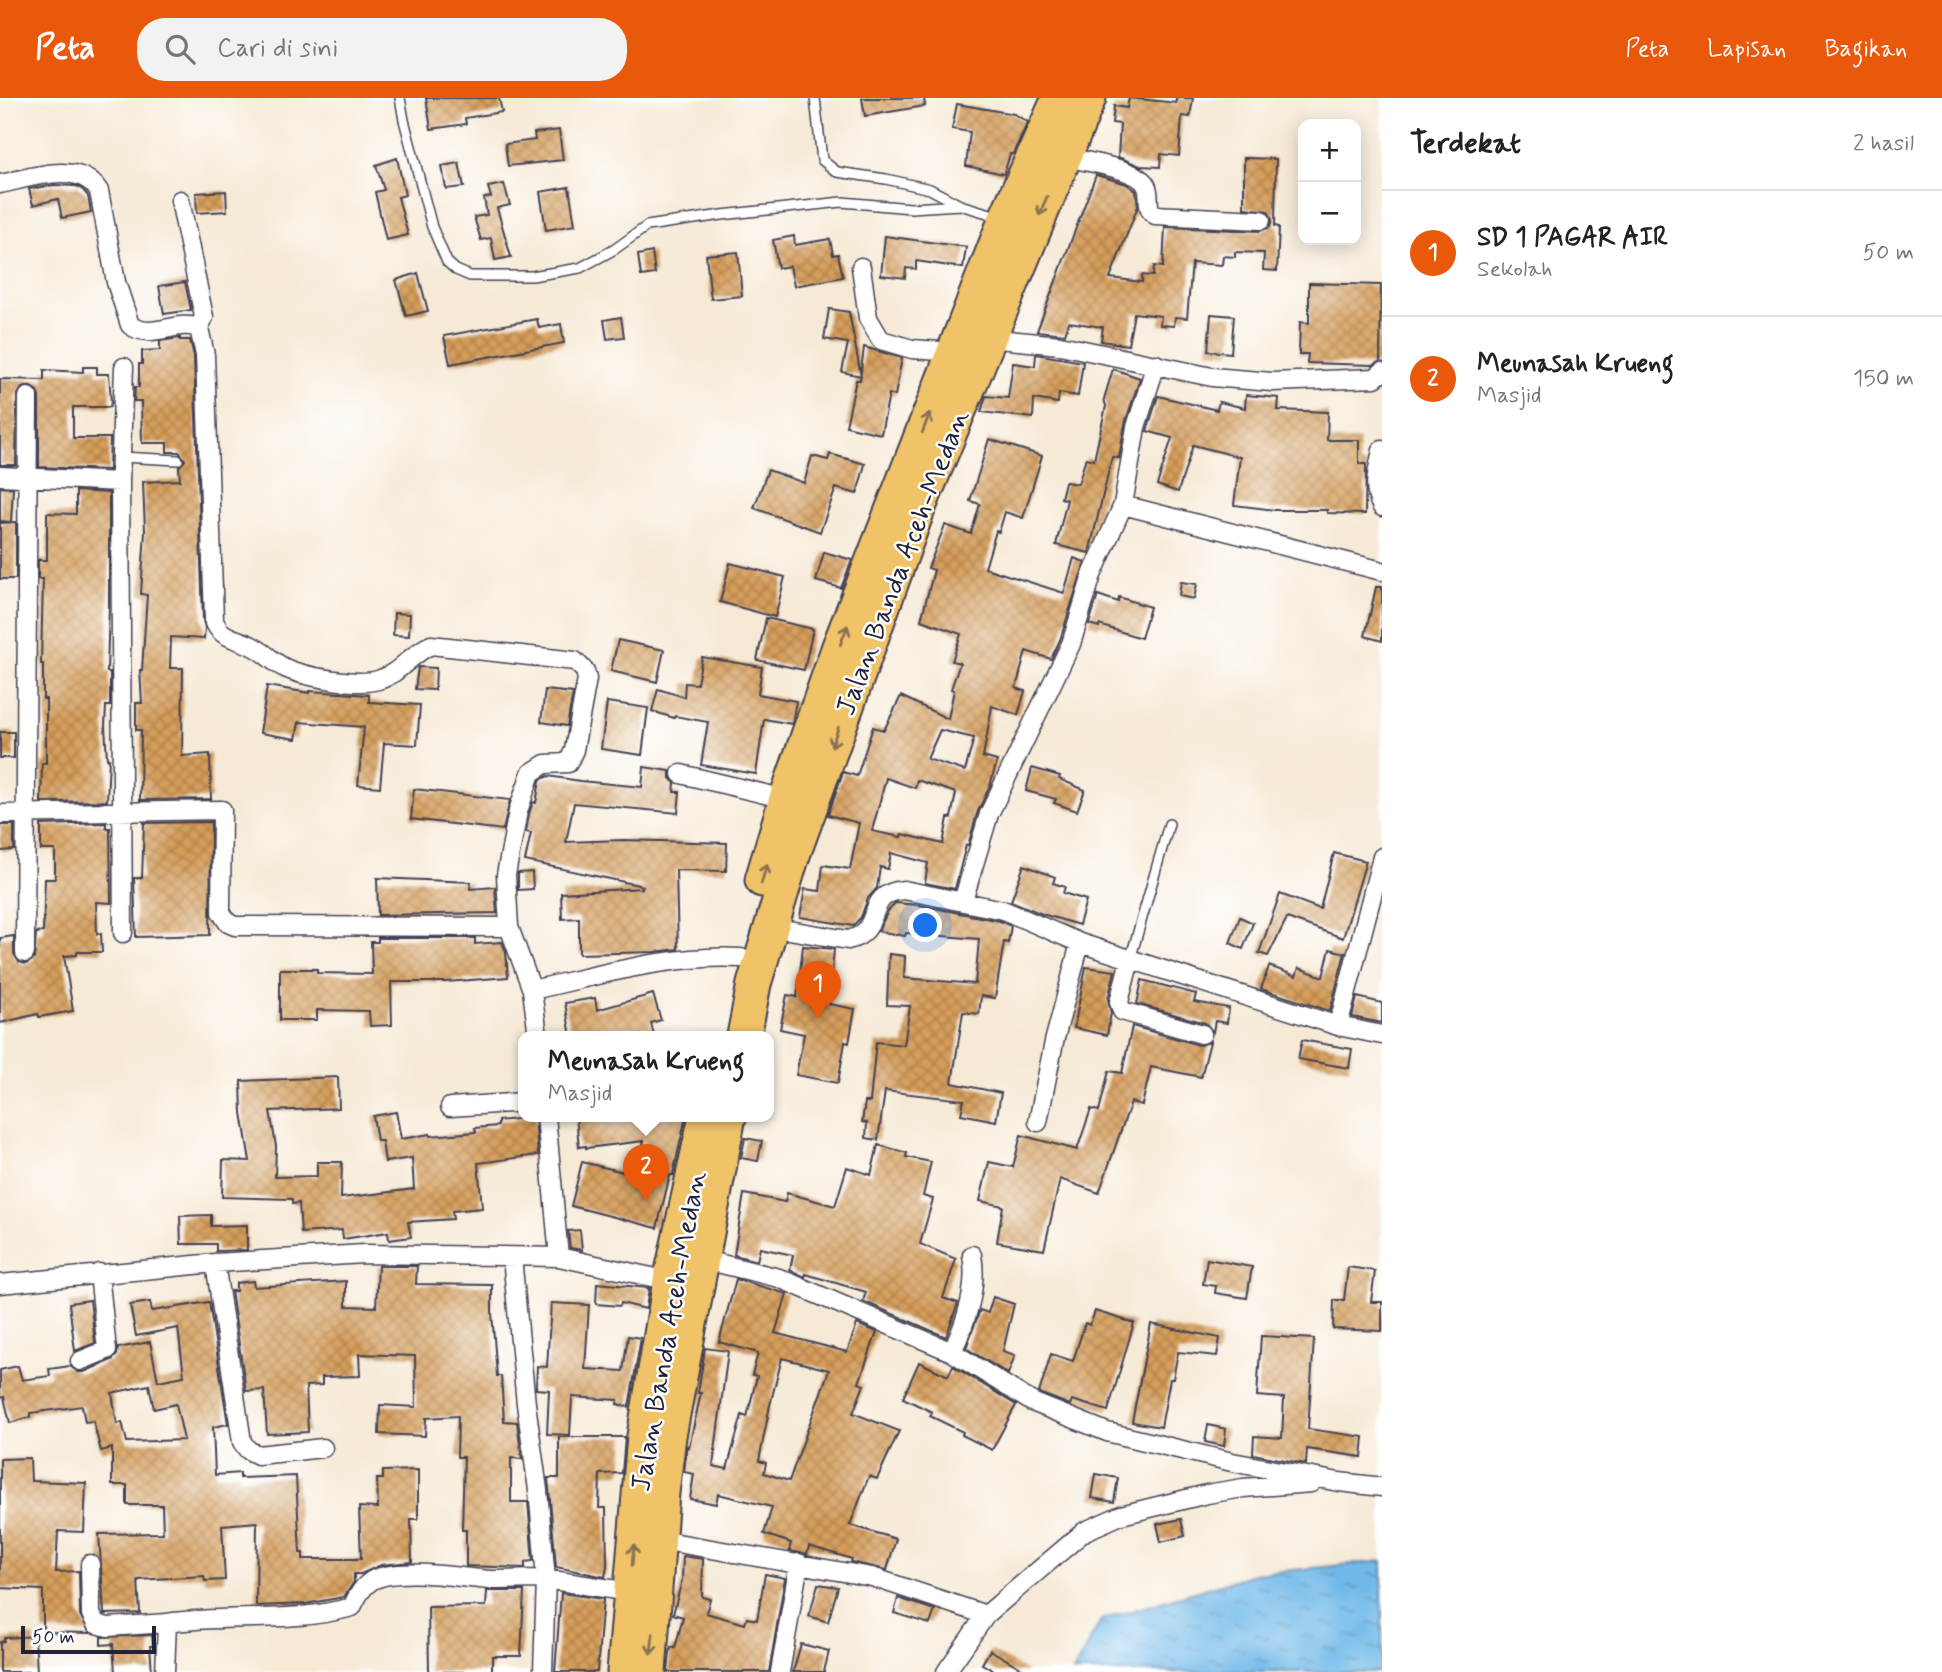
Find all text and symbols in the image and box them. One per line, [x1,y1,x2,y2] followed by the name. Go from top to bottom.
[137,18,627,81] search box
[35,27,95,71] text: Peta
[161,30,199,68] icon: search
[217,32,338,66] text: Cari di sini
[1626,34,1669,65] text: Peta
[1707,34,1786,65] text: Lapisan
[1824,34,1907,65] text: Bagikan
[1298,119,1361,245] map controls
[1298,119,1361,182] button: +
[1410,124,1521,163] text: Terdekat
[1853,129,1914,159] text: 2 hasil
[1298,182,1361,245] button: −
[1036,195,1049,216] one-way arrow
[1477,221,1668,255] text: SD 1 PAGAR AIR
[1428,238,1438,268] text: 1
[1863,238,1914,268] text: 50 m
[1477,255,1553,285] text: Sekolah
[1477,347,1674,381] text: Meunasah Krueng
[1427,364,1439,394] text: 2
[1853,364,1914,394] text: 150 m
[1477,381,1542,411] text: Masjid
[828,405,979,721] street label: Jalan Banda Aceh-Medan
[921,413,934,435] one-way arrow
[838,625,851,647] one-way arrow
[828,725,840,747] one-way arrow
[758,864,771,886] one-way arrow
[908,908,942,942] your location
[795,961,841,1019] pin: 1
[518,1031,774,1122] popup
[548,1045,744,1079] text: Meunasah Krueng
[548,1079,612,1109] text: Masjid
[623,1144,669,1202] pin: 2
[623,1168,716,1494] street label: Jalan Banda Aceh-Medan
[627,1544,640,1567] one-way arrow
[21,1623,156,1655] scale bar
[32,1625,75,1650] text: 50 m
[645,1632,658,1654] one-way arrow

